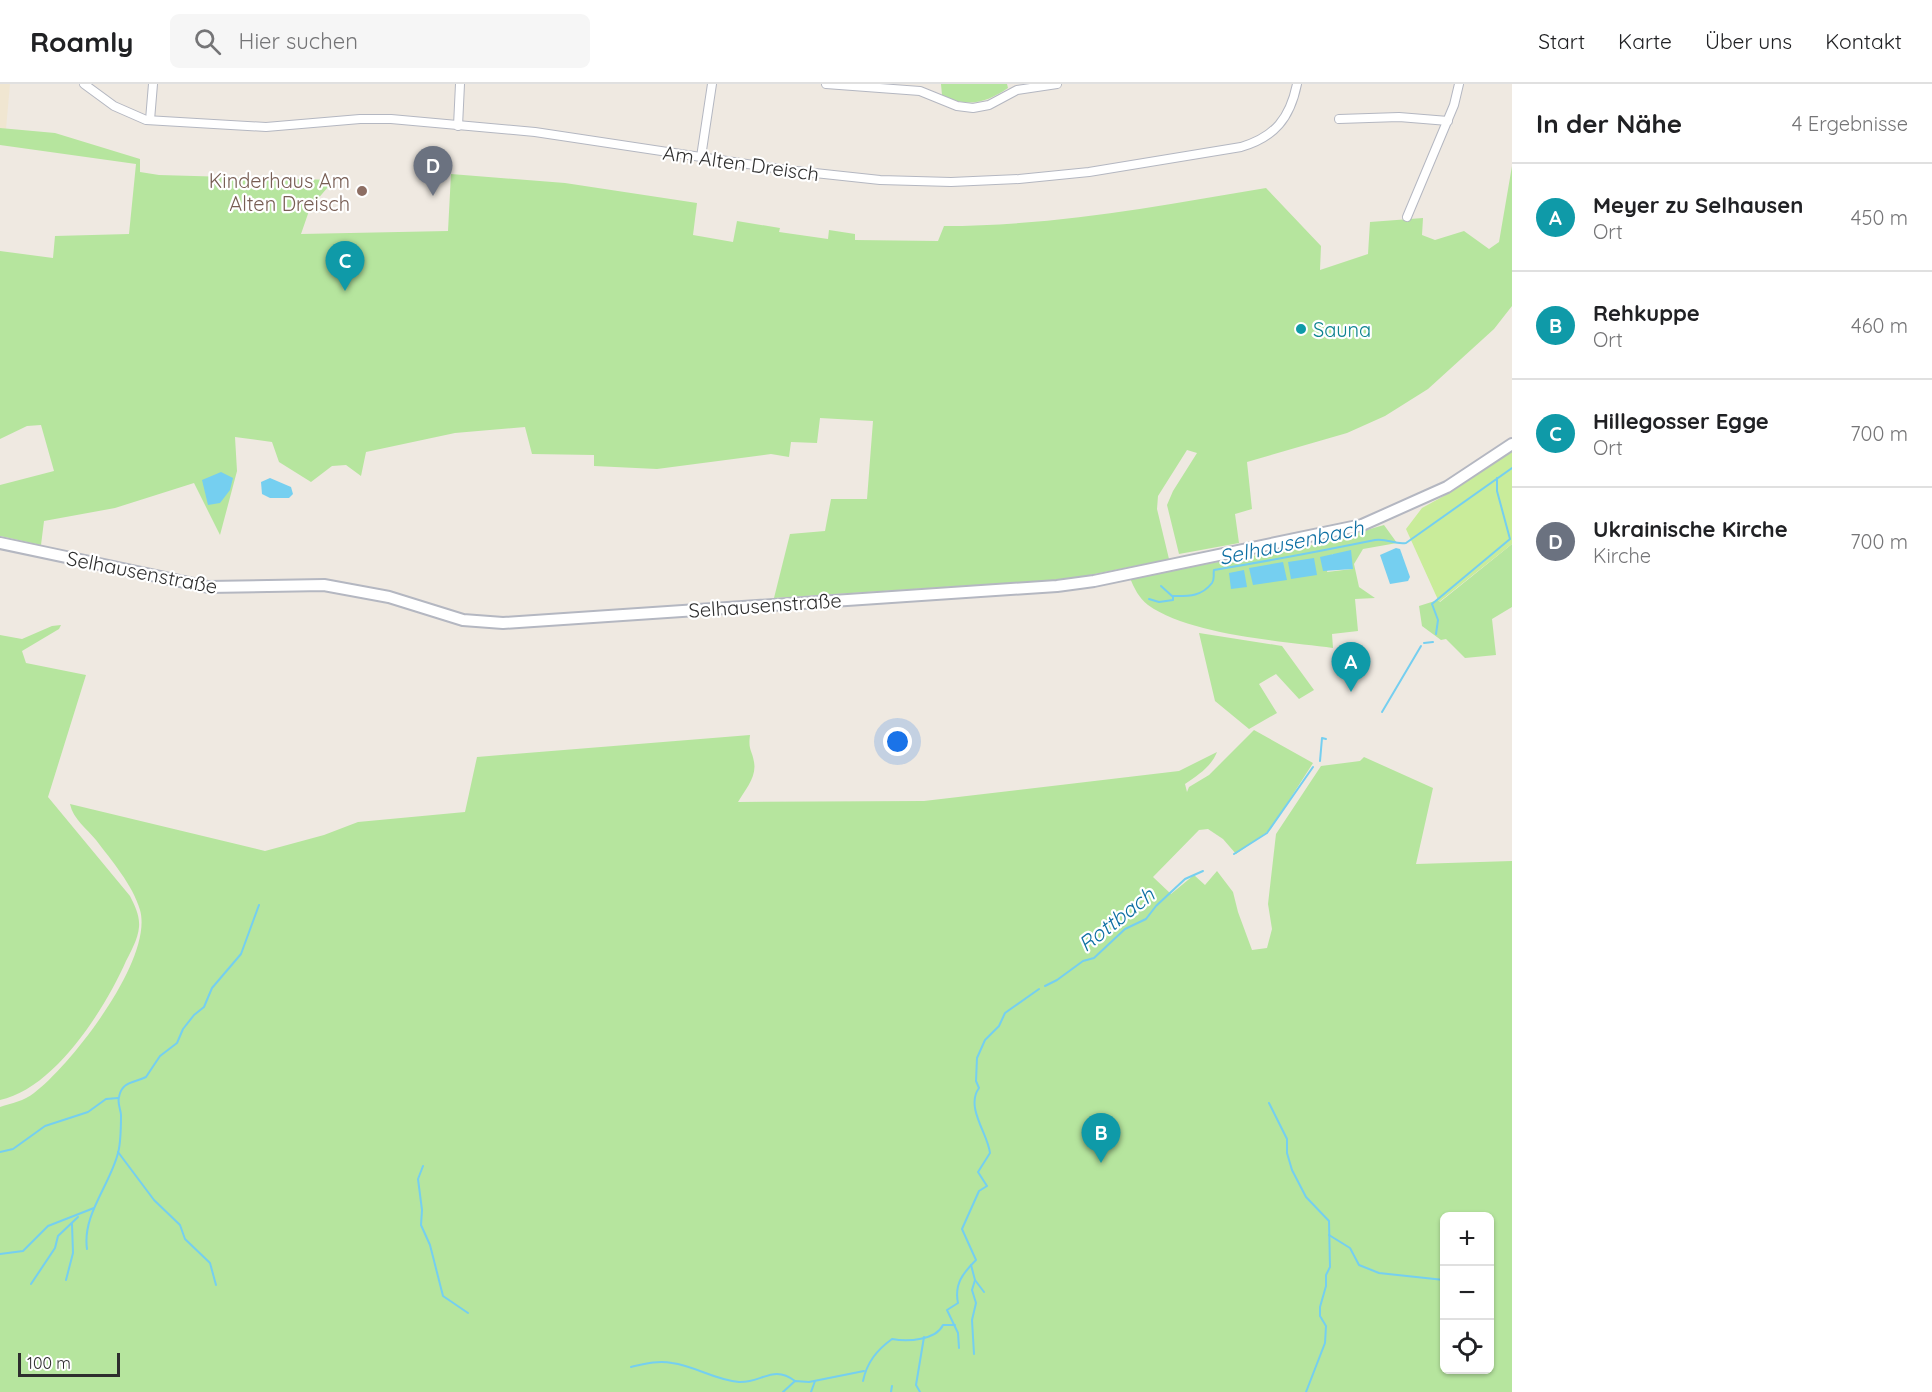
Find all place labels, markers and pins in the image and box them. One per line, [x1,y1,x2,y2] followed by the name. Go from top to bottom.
[414,147,452,196] pin: D
[209,168,350,216] place label: Kinderhaus Am Alten Dreisch
[355,184,369,198] marker: Kinderhaus Am Alten Dreisch
[326,242,364,291] pin: C
[1313,317,1371,342] place label: Sauna
[1294,322,1308,336] marker: Sauna
[1332,642,1370,692] pin: A
[1082,1114,1120,1163] pin: B

